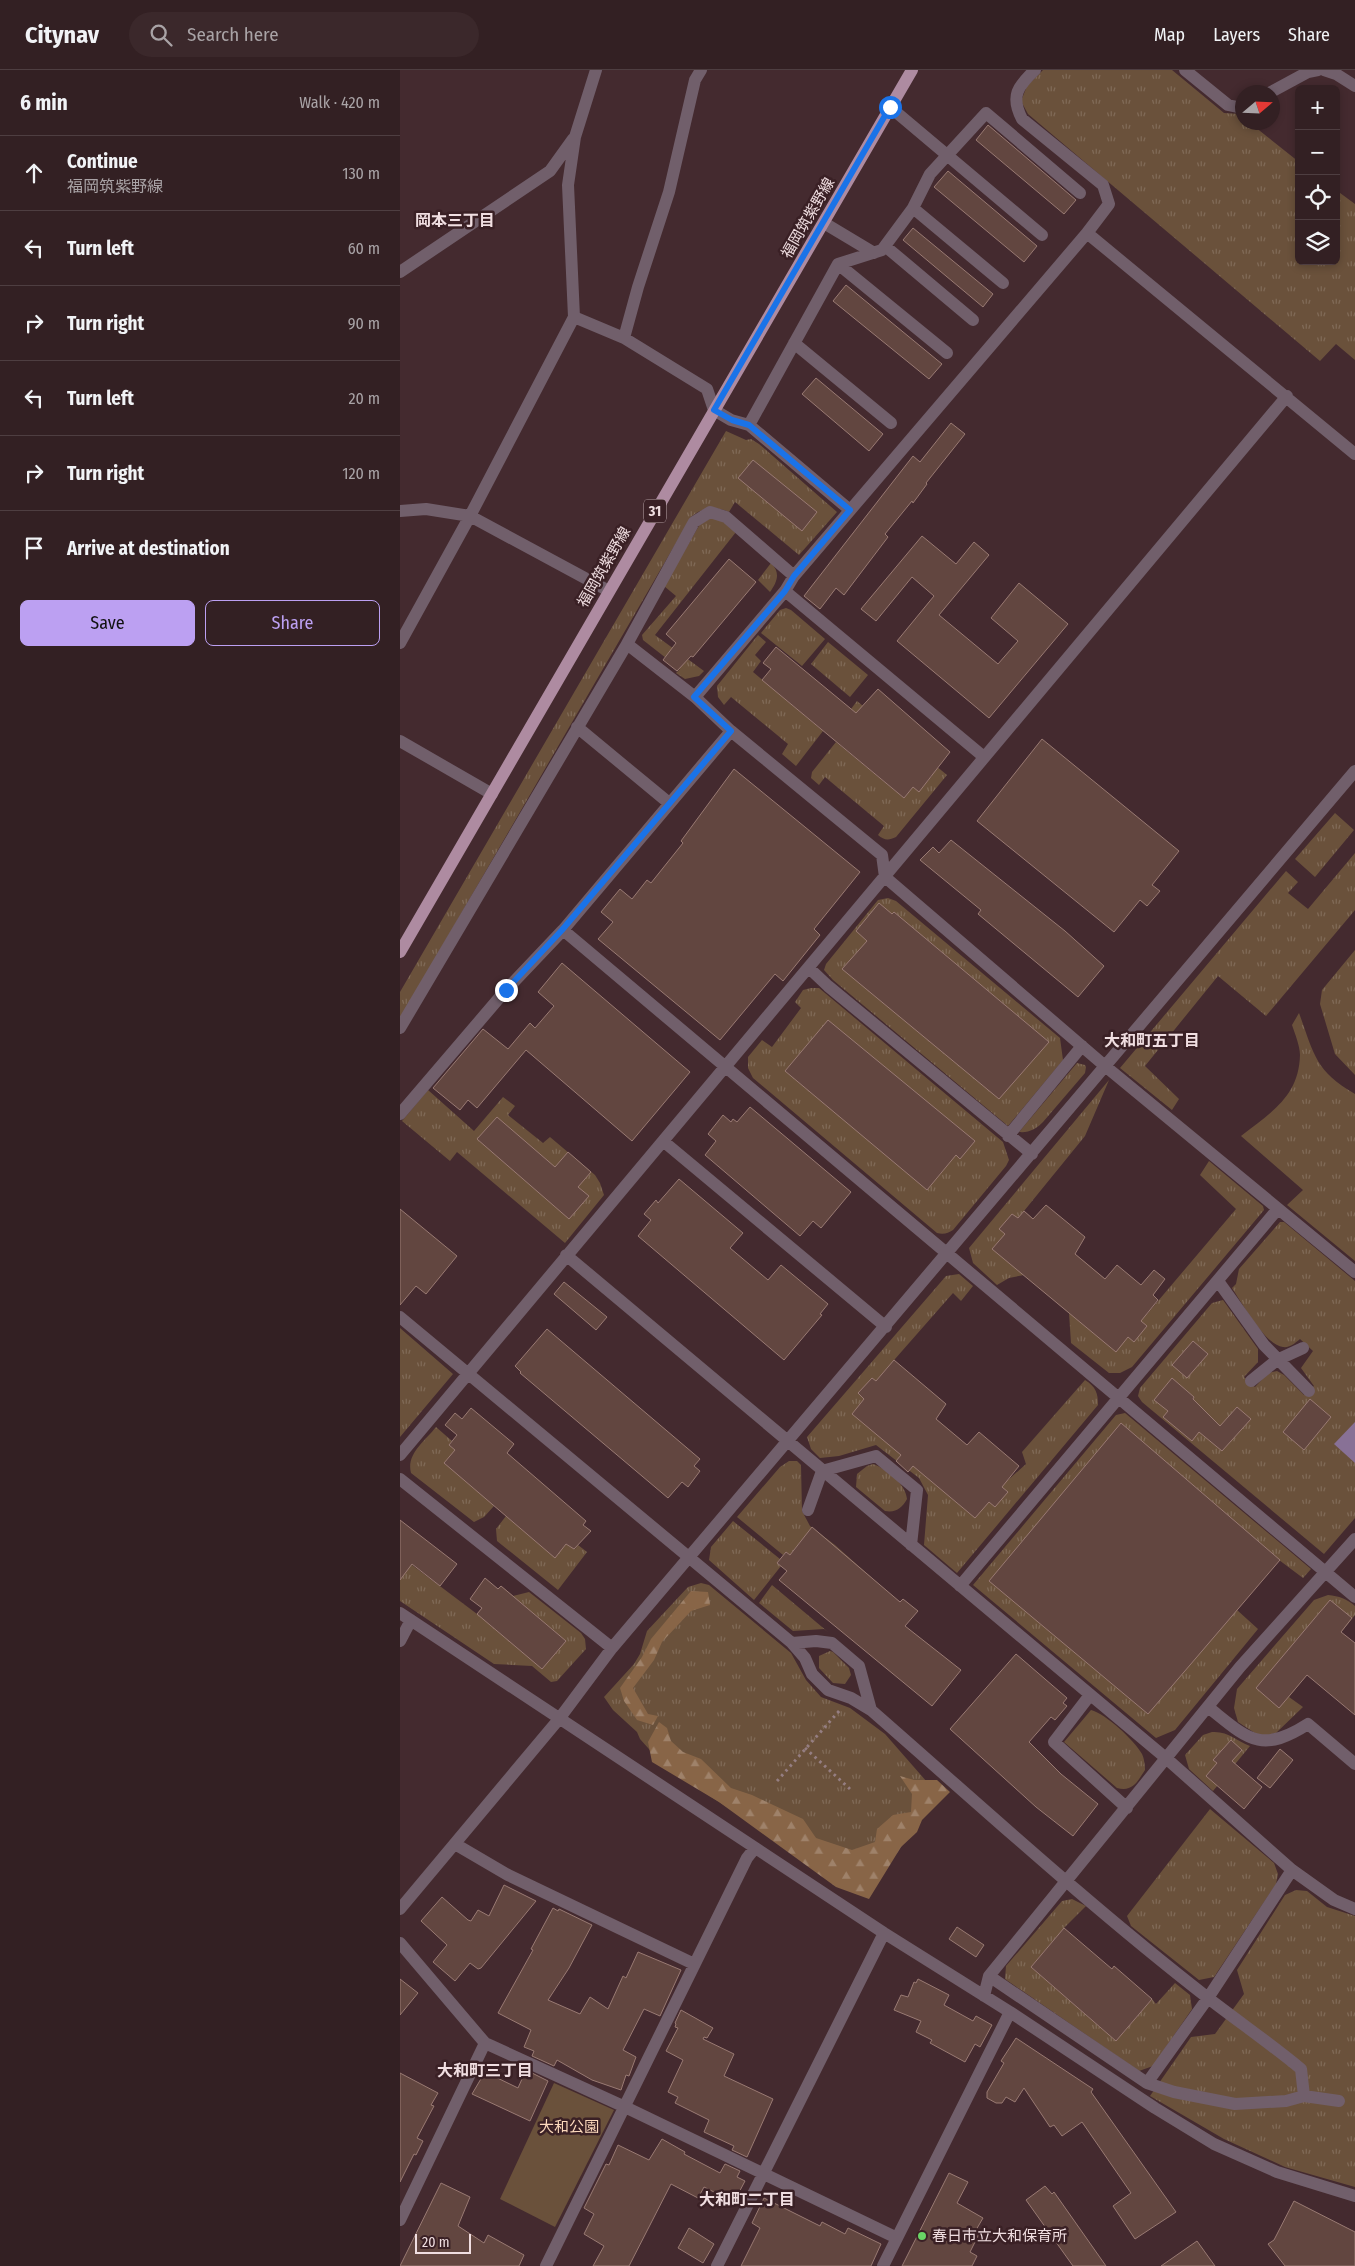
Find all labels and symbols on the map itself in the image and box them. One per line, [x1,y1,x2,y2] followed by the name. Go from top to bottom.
[1235,85,1280,130] north arrow
[879,96,902,119] route start
[778,175,838,261] street label: 福岡筑紫野線
[415,211,495,230] district label: 岡本三丁目
[644,500,666,522] road number: 31
[574,524,634,610] street label: 福岡筑紫野線
[495,979,518,1002] route end
[1104,1031,1200,1050] district label: 大和町五丁目
[437,2061,533,2080] district label: 大和町三丁目
[539,2118,599,2136] park label: 大和公園
[699,2190,795,2209] district label: 大和町二丁目
[932,2227,1067,2245] place label: 春日市立大和保育所
[916,2230,928,2242] marker: 春日市立大和保育所
[415,2231,471,2254] scale bar

